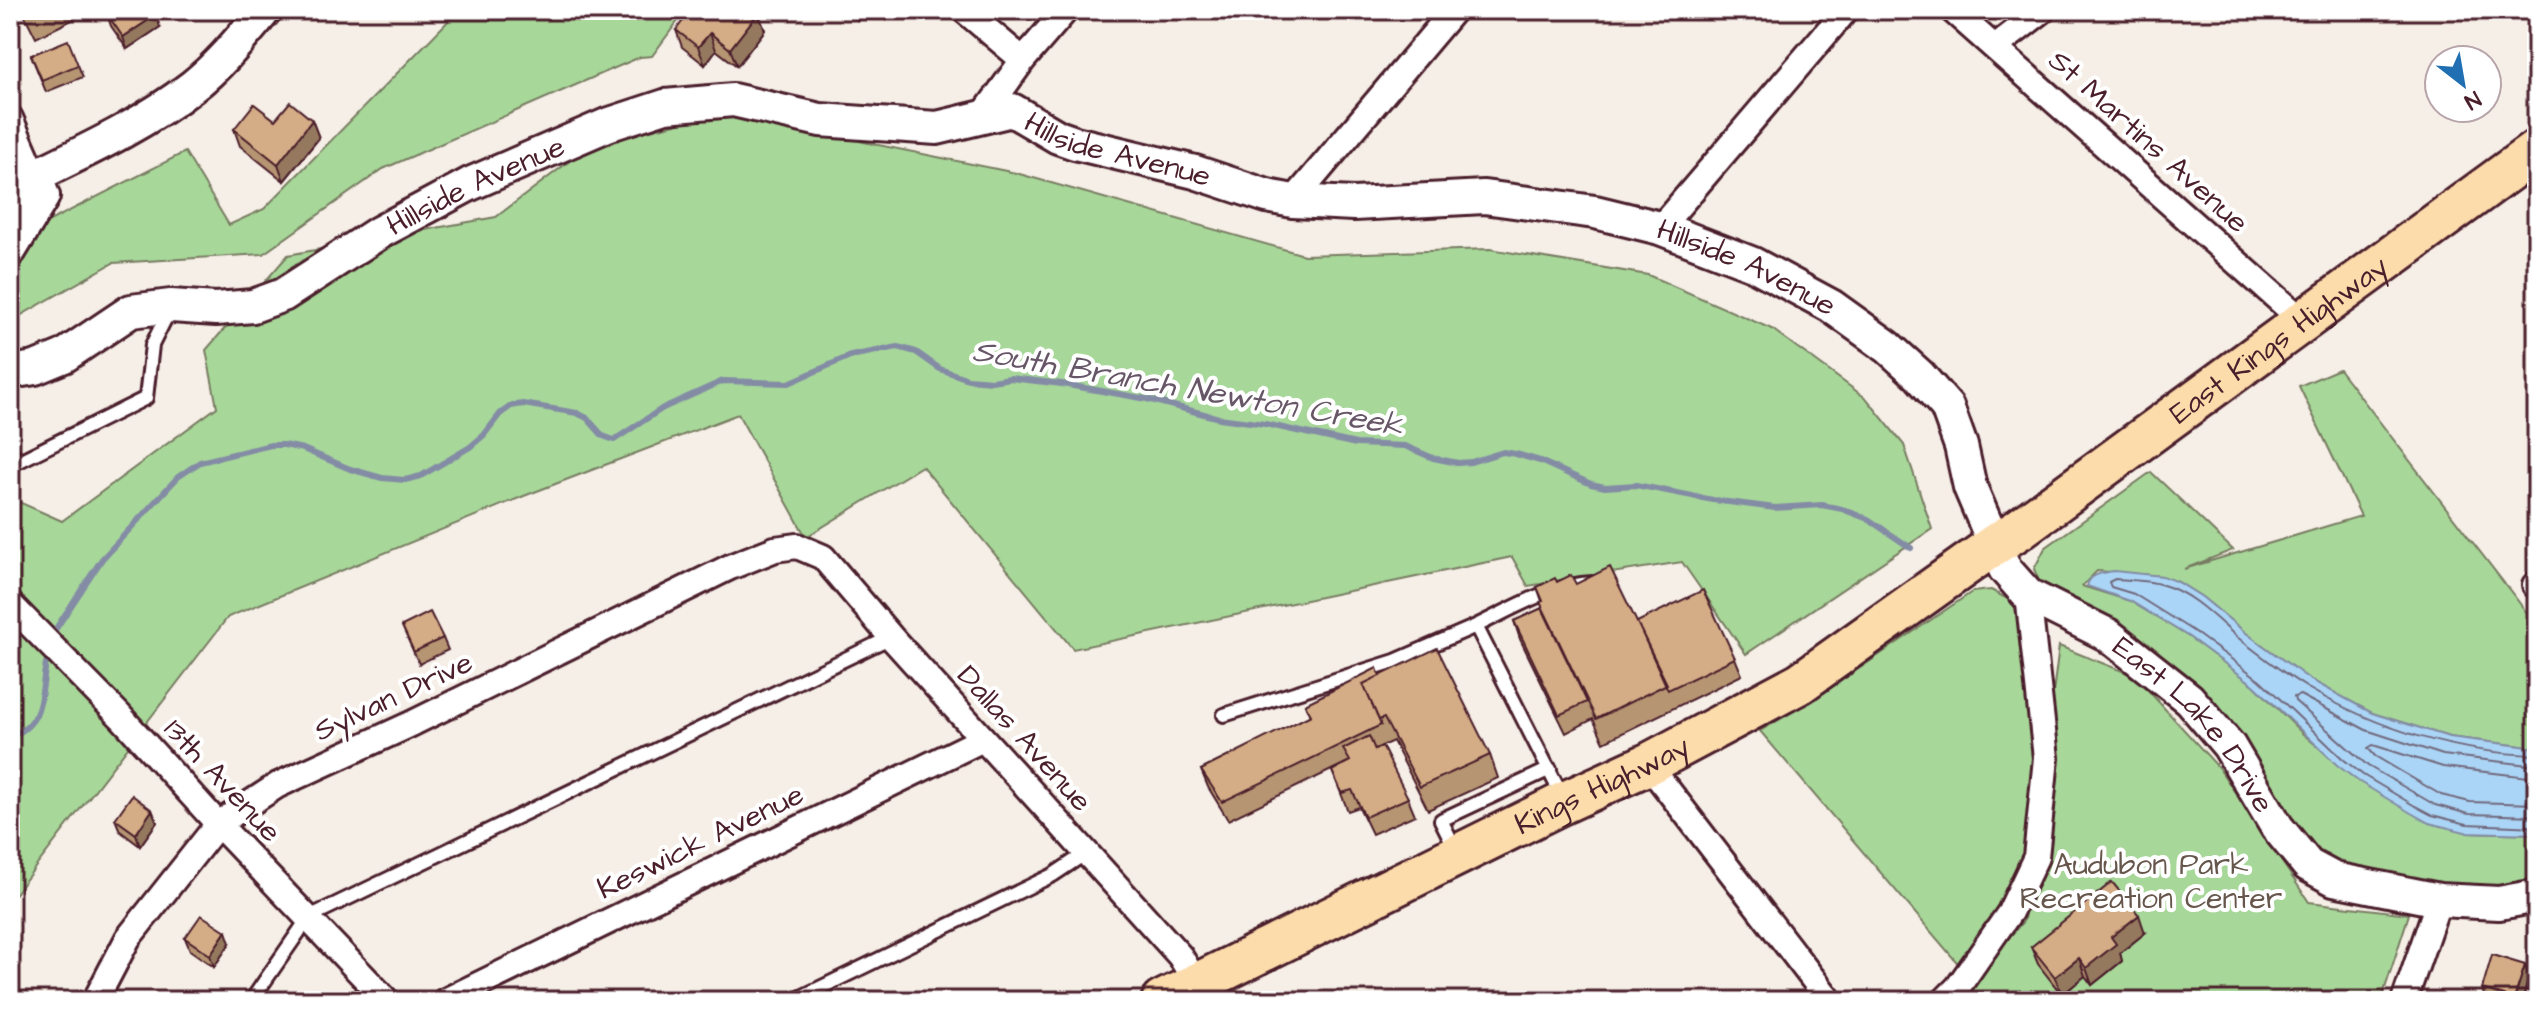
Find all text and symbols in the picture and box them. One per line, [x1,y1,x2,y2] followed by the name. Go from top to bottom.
[2039,40,2258,243] street label: St Martins Avenue
[2423,44,2503,124] north arrow
[2458,83,2486,117] text: N
[1016,102,1216,198] street label: Hillside Avenue
[379,126,571,247] street label: Hillside Avenue
[1651,209,1843,327] street label: Hillside Avenue
[2161,246,2397,434] street label: East Kings Highway
[969,328,1407,449] water label: South Branch Newton Creek
[2104,627,2284,821] street label: East Lake Drive
[307,642,480,753] street label: Sylvan Drive
[947,656,1101,821] street label: Dallas Avenue
[154,709,291,852] street label: 13th Avenue
[1508,726,1698,846] street label: Kings Highway
[590,774,811,910] street label: Keswick Avenue
[2020,844,2282,920] park label: Audubon Park Recreation Center

